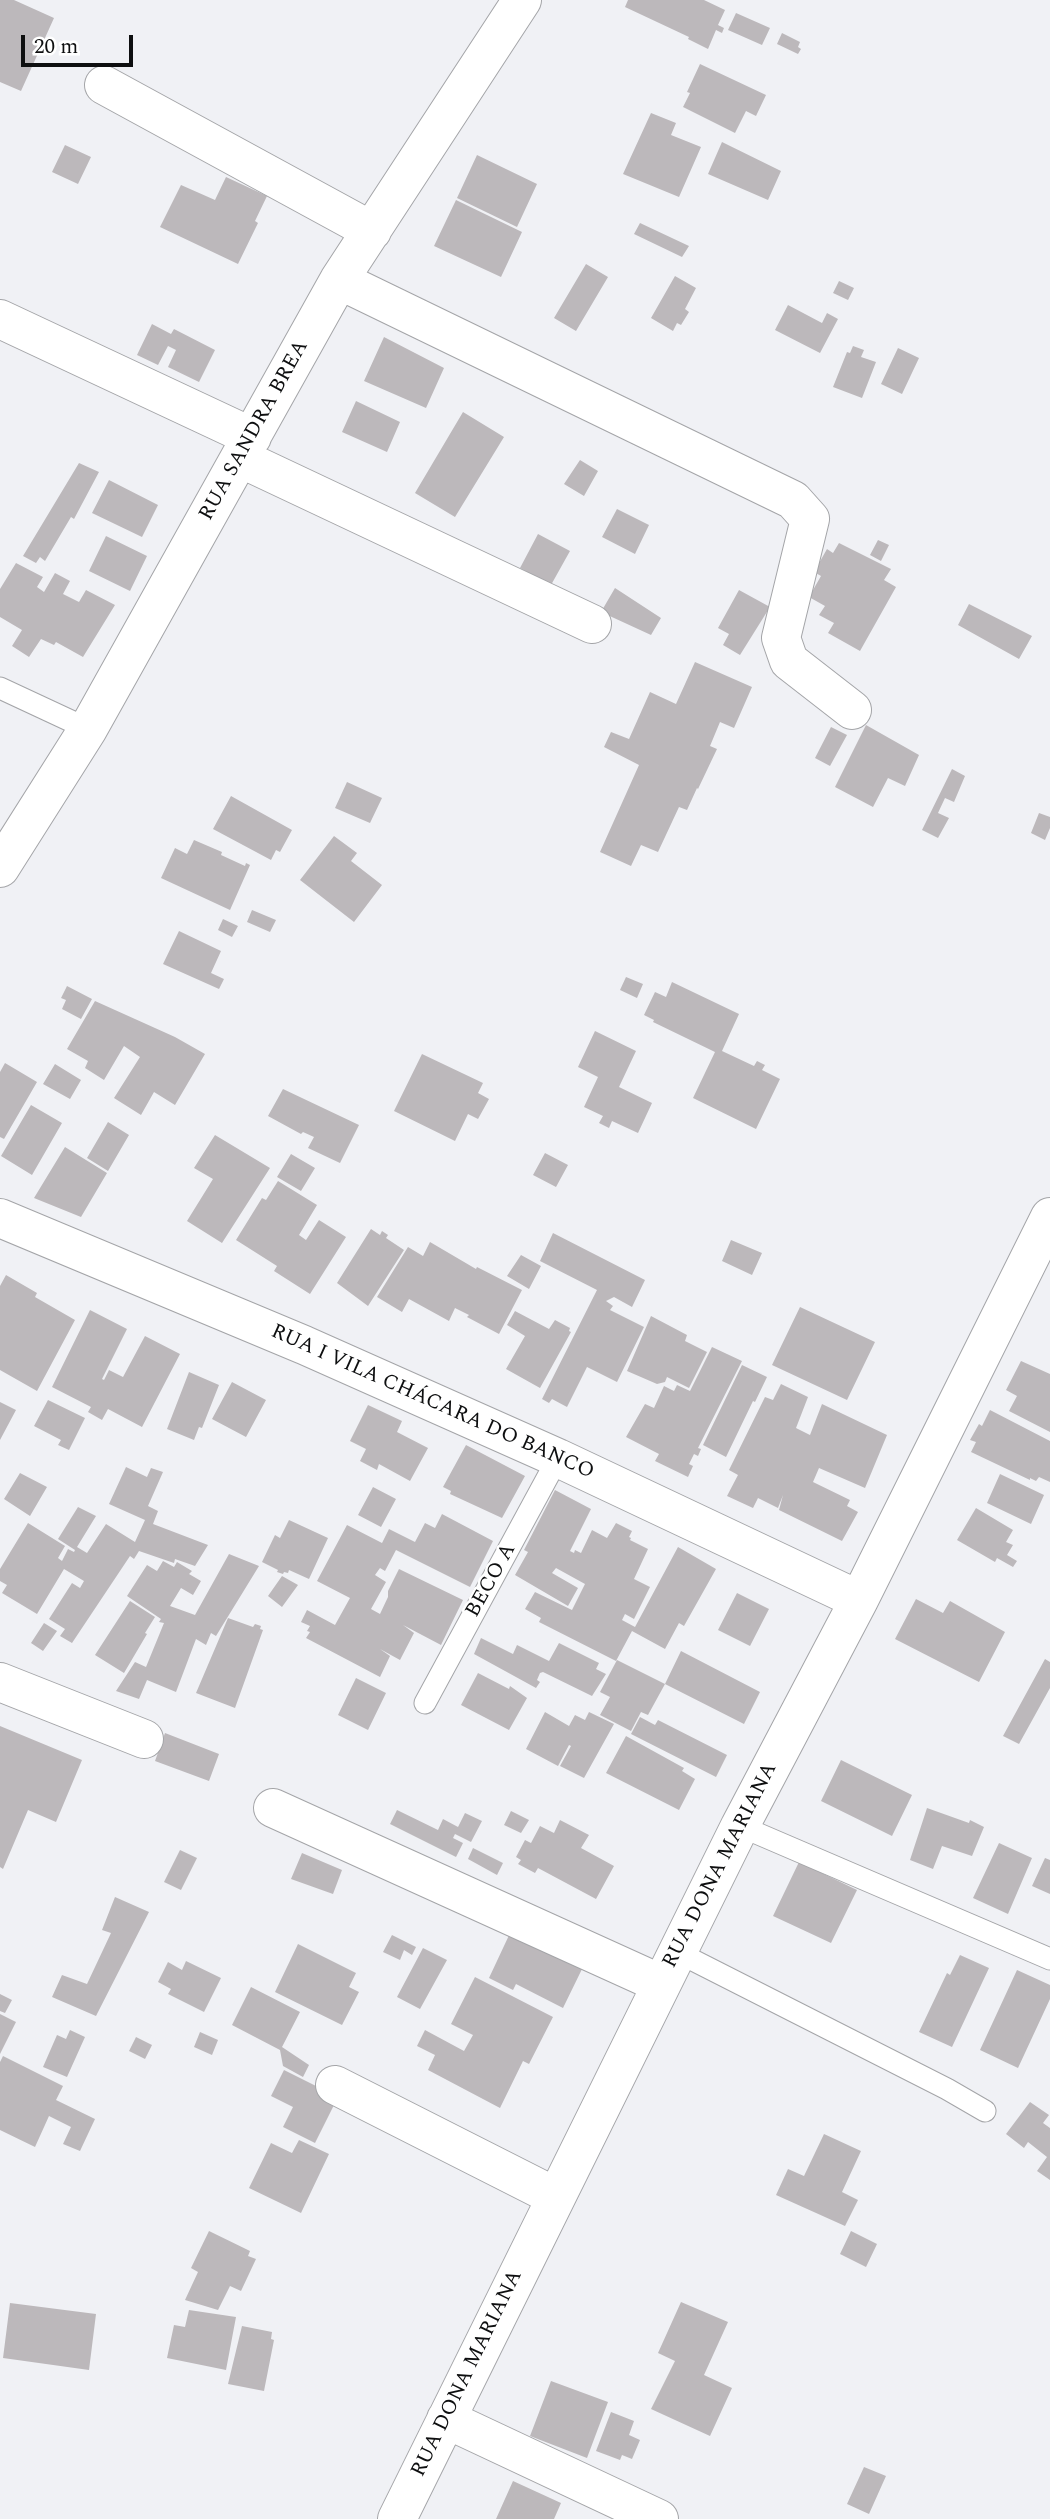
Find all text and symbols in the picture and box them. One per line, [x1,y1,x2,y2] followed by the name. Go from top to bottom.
[24,21,136,65] scale bar
[34,31,78,63] text: 20 m
[195,336,315,526] street label: RUA SANDRA BREA
[266,1320,598,1486] street label: RUA I VILA CHÁCARA DO BANCO
[461,1540,523,1622] street label: BECO A
[658,1759,784,1973] street label: RUA DONA MARIANA
[407,2267,529,2481] street label: RUA DONA MARIANA

